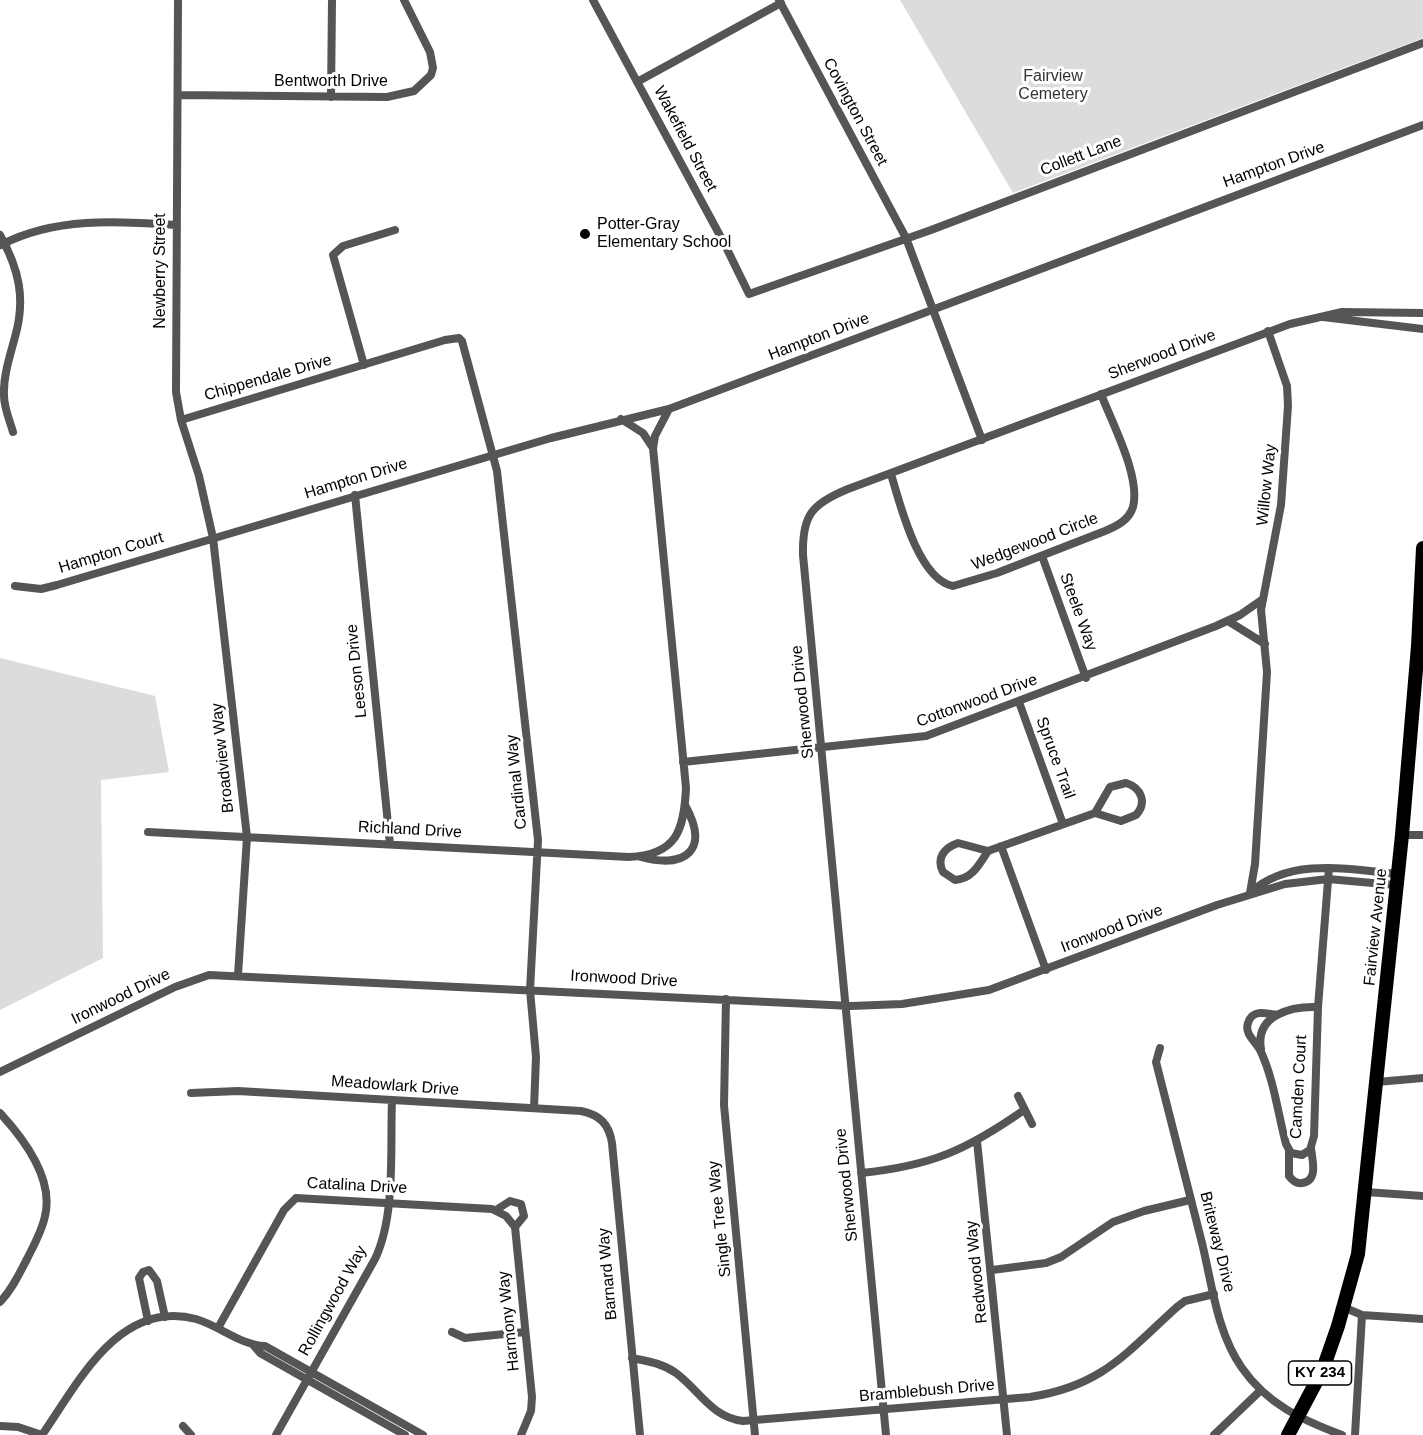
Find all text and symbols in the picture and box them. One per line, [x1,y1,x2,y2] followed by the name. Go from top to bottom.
[819,55,891,169] street label: Covington Street
[1018,67,1088,105] park label: Fairview Cemetery
[274,72,388,92] street label: Bentworth Drive
[649,83,721,195] street label: Wakefield Street
[1038,132,1124,180] street label: Collett Lane
[1221,138,1327,192] street label: Hampton Drive
[151,213,171,329] street label: Newberry Street
[597,215,731,253] place label: Potter-Gray Elementary School
[578,227,592,241] marker: Potter-Gray Elementary School
[766,309,872,365] street label: Hampton Drive
[1105,326,1219,384] street label: Sherwood Drive
[202,351,334,405] street label: Chippendale Drive
[1253,443,1281,527] street label: Willow Way
[302,454,410,504] street label: Hampton Drive
[969,509,1101,575] street label: Wedgewood Circle
[56,528,166,578] street label: Hampton Court
[1055,571,1101,653] street label: Steele Way
[343,623,371,719] street label: Leeson Drive
[788,644,818,760] street label: Sherwood Drive
[914,670,1040,732] street label: Cottonwood Drive
[208,702,238,814] street label: Broadview Way
[1031,714,1079,802] street label: Spruce Trail
[502,734,532,830] street label: Cardinal Way
[358,818,462,842] street label: Richland Drive
[1360,867,1392,987] street label: Fairview Avenue
[1058,901,1166,957] street label: Ironwood Drive
[68,965,174,1029] street label: Ironwood Drive
[570,967,678,991] street label: Ironwood Drive
[1287,1035,1311,1139] street label: Camden Court
[330,1072,460,1100] street label: Meadowlark Drive
[832,1127,862,1243] street label: Sherwood Drive
[704,1160,736,1278] street label: Single Tree Way
[306,1174,408,1198] street label: Catalina Drive
[1195,1190,1239,1294] street label: Briteway Drive
[962,1220,992,1324] street label: Redwood Way
[594,1227,622,1321] street label: Barnard Way
[295,1243,371,1359] street label: Rollingwood Way
[494,1270,524,1372] street label: Harmony Way
[1288,1361,1352,1385] road number: KY 234
[858,1376,996,1406] street label: Bramblebush Drive

